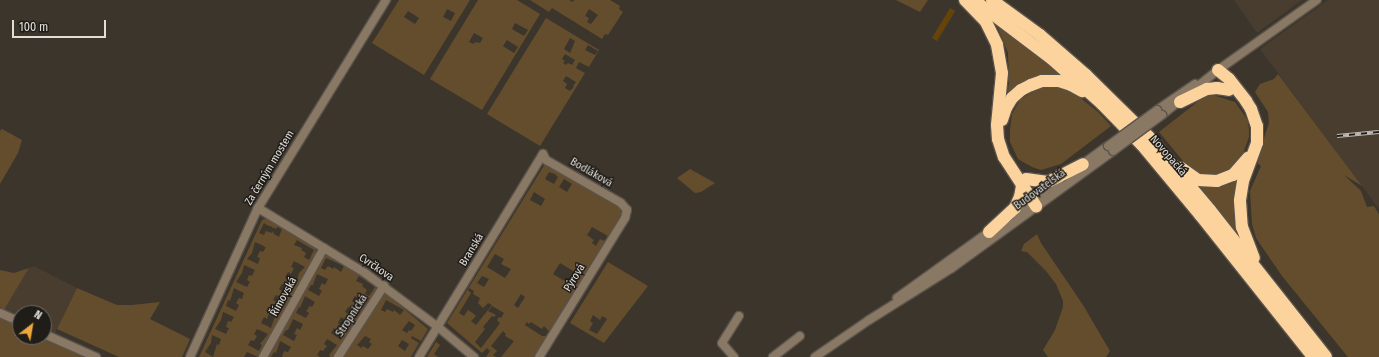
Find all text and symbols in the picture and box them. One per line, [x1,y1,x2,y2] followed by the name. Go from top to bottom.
[14,12,108,38] scale bar
[19,20,48,34] text: 100 m
[243,128,297,208] street label: Za černým mostem
[1147,133,1189,179] street label: Novopacká
[567,156,615,190] street label: Bodláková
[1012,167,1068,213] street label: Budovatelská
[457,231,487,269] street label: Branská
[356,252,396,284] street label: Cvrčkova
[561,262,589,294] street label: Pýrová
[268,275,300,319] street label: Římovská
[333,292,371,340] street label: Stropnická
[12,305,52,345] north arrow
[32,308,44,322] text: N

